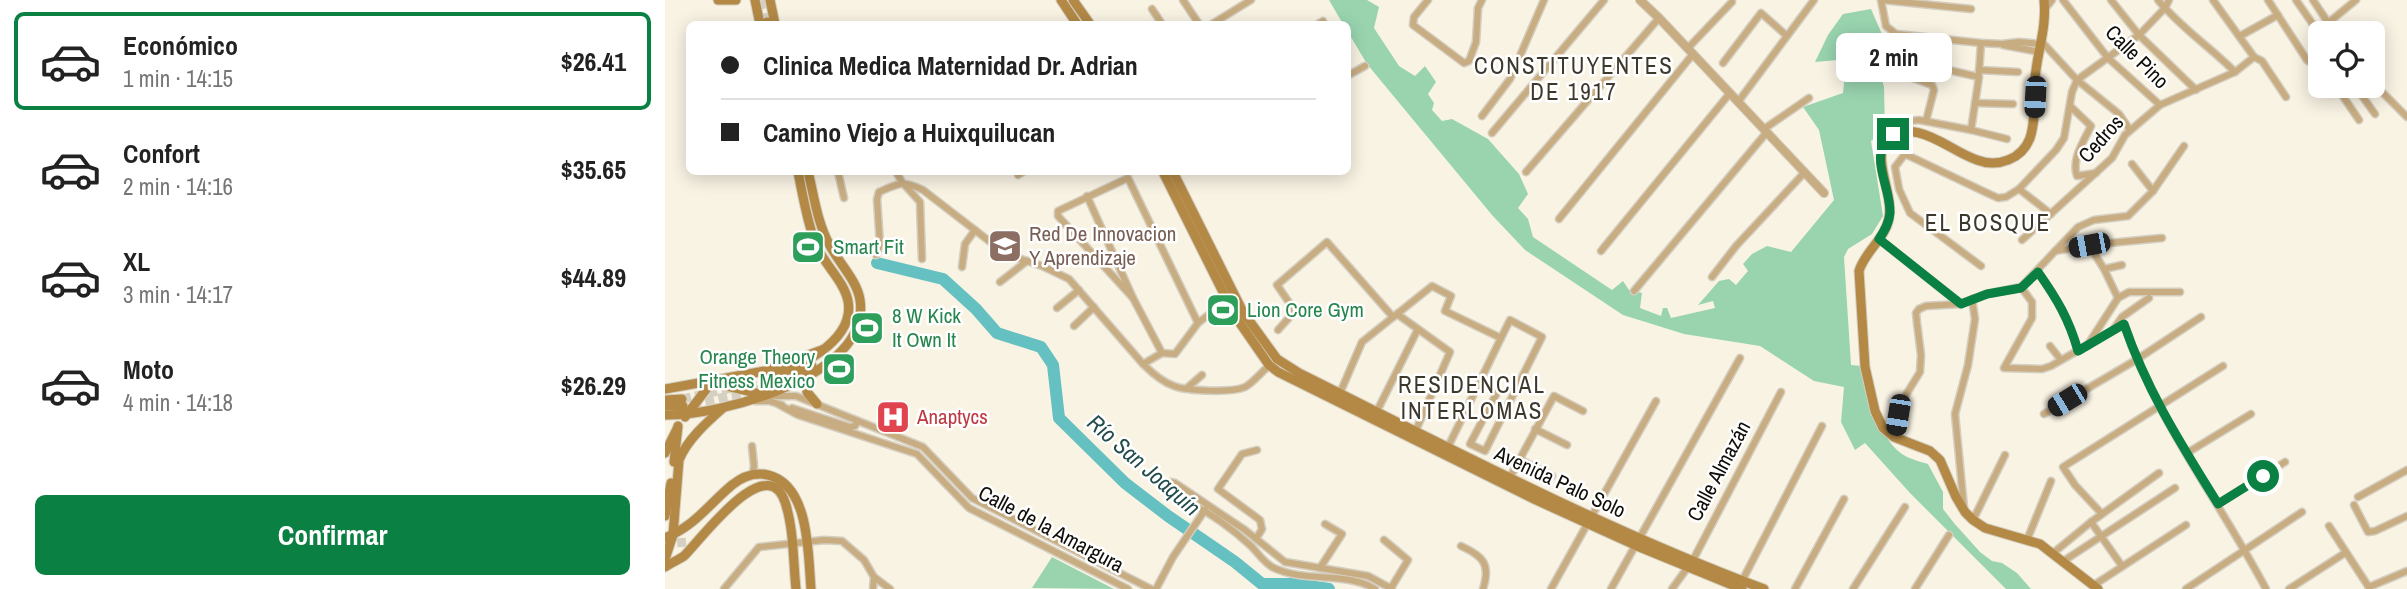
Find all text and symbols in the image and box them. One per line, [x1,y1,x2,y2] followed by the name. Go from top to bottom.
[2099,18,2176,95] street label: Calle Pino
[2308,21,2385,98] map controls
[2308,21,2385,98] button: locate
[123,28,238,63] text: Económico
[39,30,102,93] icon: car
[1835,32,1951,82] callout: 2 min
[1869,42,1919,73] text: 2 min
[561,44,626,79] text: $26.41
[763,48,1138,83] text: Clinica Medica Maternidad Dr. Adrian
[1474,50,1674,107] district label: CONSTITUYENTES DE 1917
[123,63,233,94] text: 1 min · 14:15
[2024,75,2047,119] car
[2071,108,2130,169] street label: Cedros
[763,115,1055,150] text: Camino Viejo a Huixquilucan
[1877,118,1909,150] route end
[123,136,200,171] text: Confort
[39,138,102,201] icon: car
[561,152,626,187] text: $35.65
[123,171,233,202] text: 2 min · 14:16
[1925,207,2051,238] district label: EL BOSQUE
[1029,219,1176,272] place label: Red De Innovacion Y Aprendizaje
[986,227,1024,265] school or university icon: Red De Innovacion Y Aprendizaje
[789,228,827,266] sports icon: Smart Fit
[2067,231,2112,259] car
[833,232,904,261] place label: Smart Fit
[123,244,150,279] text: XL
[39,246,102,309] icon: car
[561,260,626,295] text: $44.89
[123,279,233,310] text: 3 min · 14:17
[1204,291,1242,329] sports icon: Lion Core Gym
[1247,295,1364,324] place label: Lion Core Gym
[892,301,961,354] place label: 8 W Kick It Own It
[848,309,886,347] sports icon: 8 W Kick It Own It
[698,342,815,395] place label: Orange Theory Fitness Mexico
[820,350,858,388] sports icon: Orange Theory Fitness Mexico
[123,352,174,387] text: Moto
[39,354,102,417] icon: car
[561,368,626,403] text: $26.29
[1398,369,1546,426] district label: RESIDENCIAL INTERLOMAS
[2044,380,2091,420] car
[123,387,233,418] text: 4 min · 14:18
[1885,393,1912,437] car
[874,398,912,436] hospital icon: Anaptycs
[916,402,988,431] place label: Anaptycs
[1081,407,1208,522] water label: Río San Joaquín
[1680,415,1757,526] street label: Calle Almazán
[1489,438,1630,525] street label: Avenida Palo Solo
[2247,460,2279,492] route start
[973,478,1129,579] street label: Calle de la Amargura
[35,495,630,575] button: Confirmar

